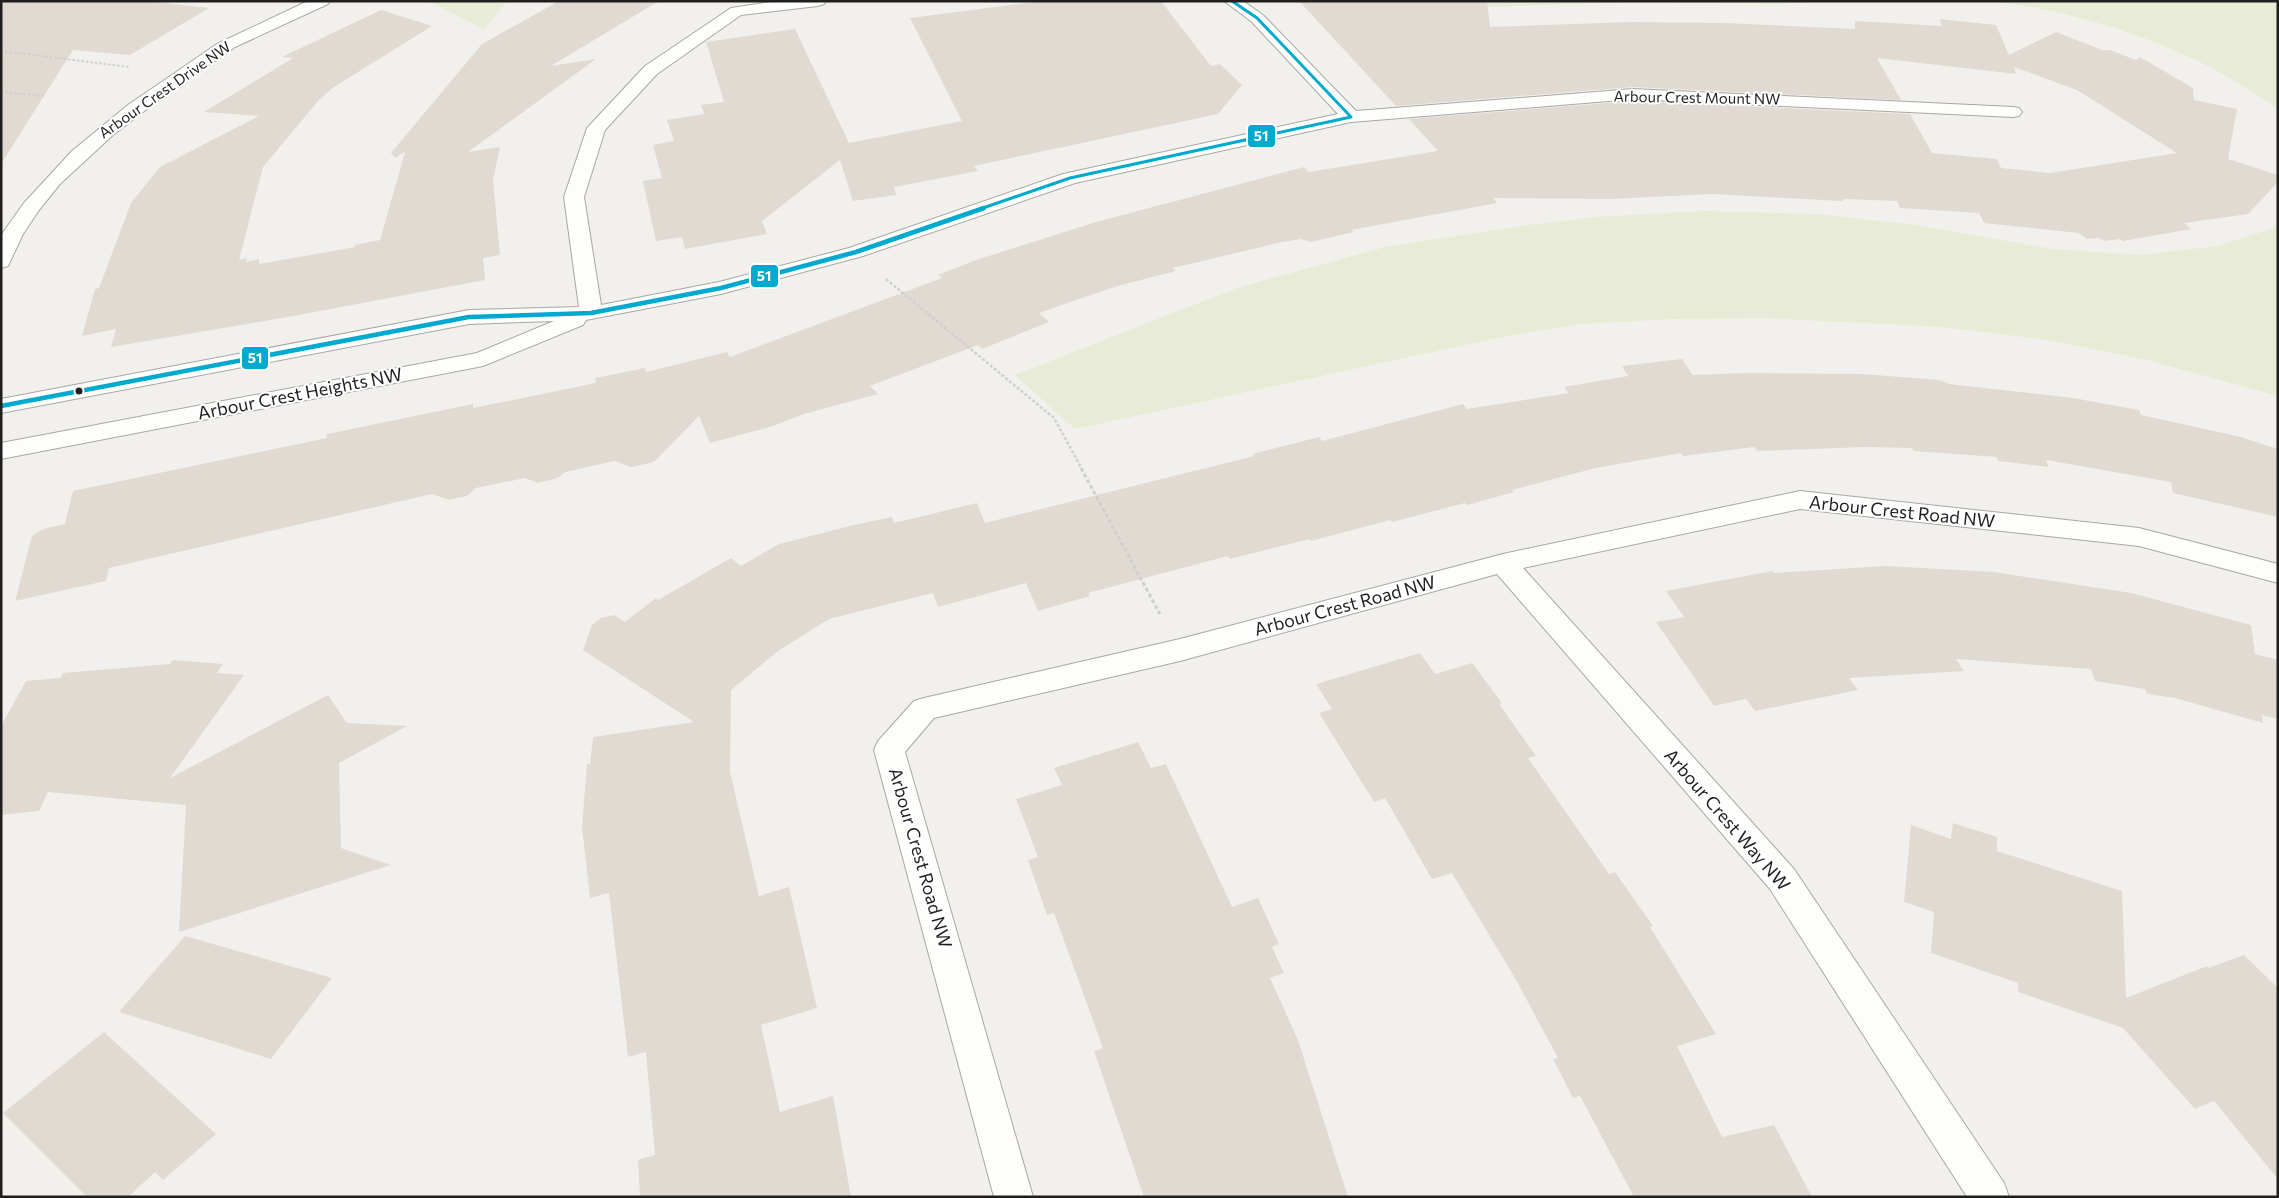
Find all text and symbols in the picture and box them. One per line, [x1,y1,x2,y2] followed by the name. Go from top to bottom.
[95,37,234,142] street label: Arbour Crest Drive NW
[1613,87,1781,107] street label: Arbour Crest Mount NW
[1247,124,1276,148] line badge: 51
[1254,127,1268,144] text: 51
[750,264,779,288] line badge: 51
[757,267,771,284] text: 51
[241,346,269,370] line badge: 51
[248,349,262,366] text: 51
[196,362,404,424] street label: Arbour Crest Heights NW
[74,386,84,396] unlabelled marker
[1808,490,1996,532] street label: Arbour Crest Road NW
[1252,570,1438,640] street label: Arbour Crest Road NW
[1660,744,1795,895] street label: Arbour Crest Way NW
[885,765,957,951] street label: Arbour Crest Road NW

